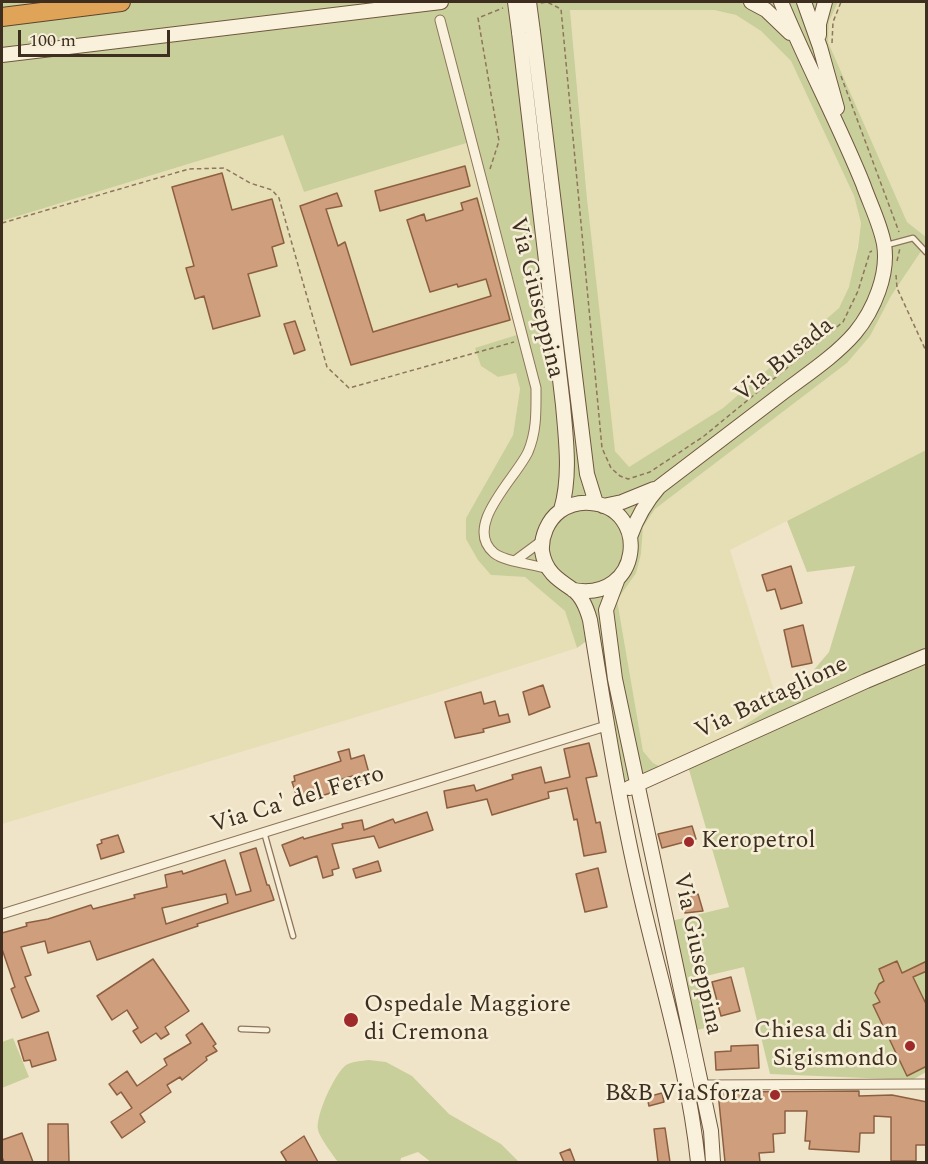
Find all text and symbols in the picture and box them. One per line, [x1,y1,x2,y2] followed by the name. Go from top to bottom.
[21,18,172,56] scale bar
[29,27,76,54] text: 100 m
[501,215,569,381] street label: Via Giuseppina
[729,312,841,410] street label: Via Busada
[691,651,853,747] street label: Via Battaglione
[208,761,388,841] street label: Via Ca' del Ferro
[701,828,816,856] place label: Keropetrol
[682,835,696,849] marker: Keropetrol
[665,870,727,1038] street label: Via Giuseppina
[364,992,571,1048] place label: Ospedale Maggiore di Cremona
[342,1011,360,1029] marker: Ospedale Maggiore di Cremona
[754,1018,898,1074] place label: Chiesa di San Sigismondo
[903,1039,917,1053] marker: Chiesa di San Sigismondo
[605,1081,763,1109] place label: B&B ViaSforza
[768,1088,782,1102] marker: B&B ViaSforza

